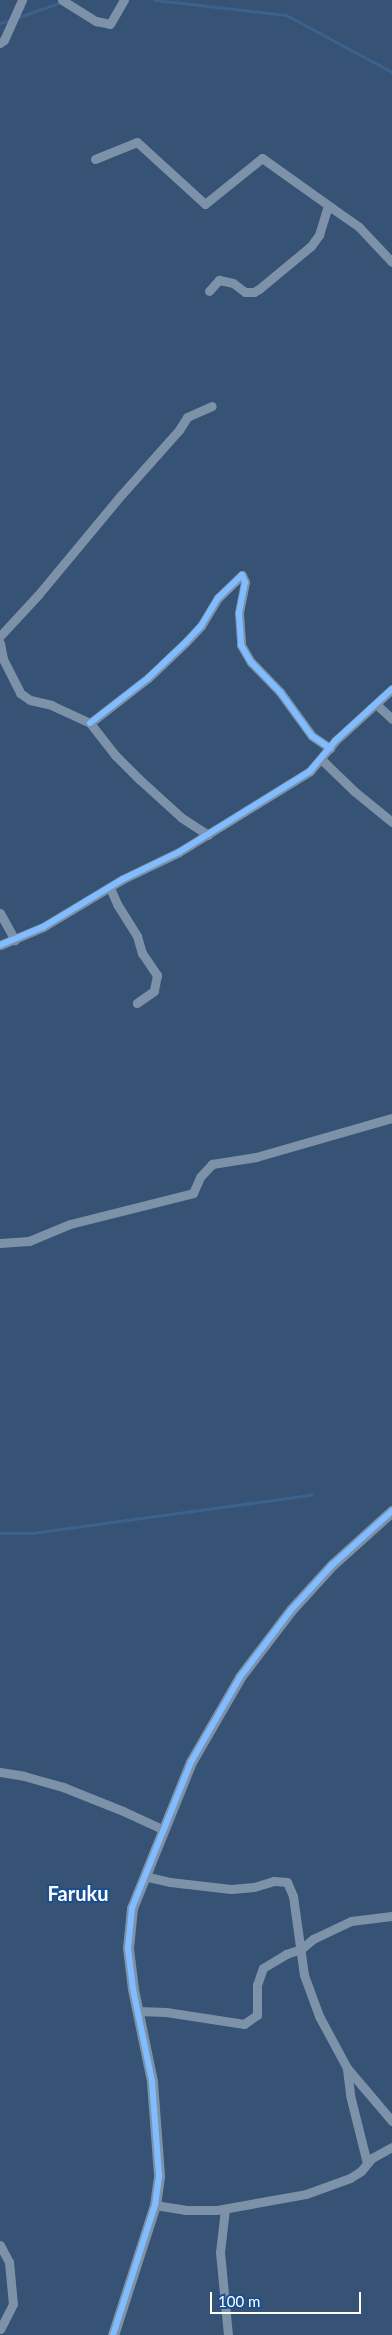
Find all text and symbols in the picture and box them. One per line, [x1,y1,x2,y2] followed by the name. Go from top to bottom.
[48,1881,108,1905] district label: Faruku
[212,2282,363,2314] scale bar
[218,2292,260,2310] text: 100 m

